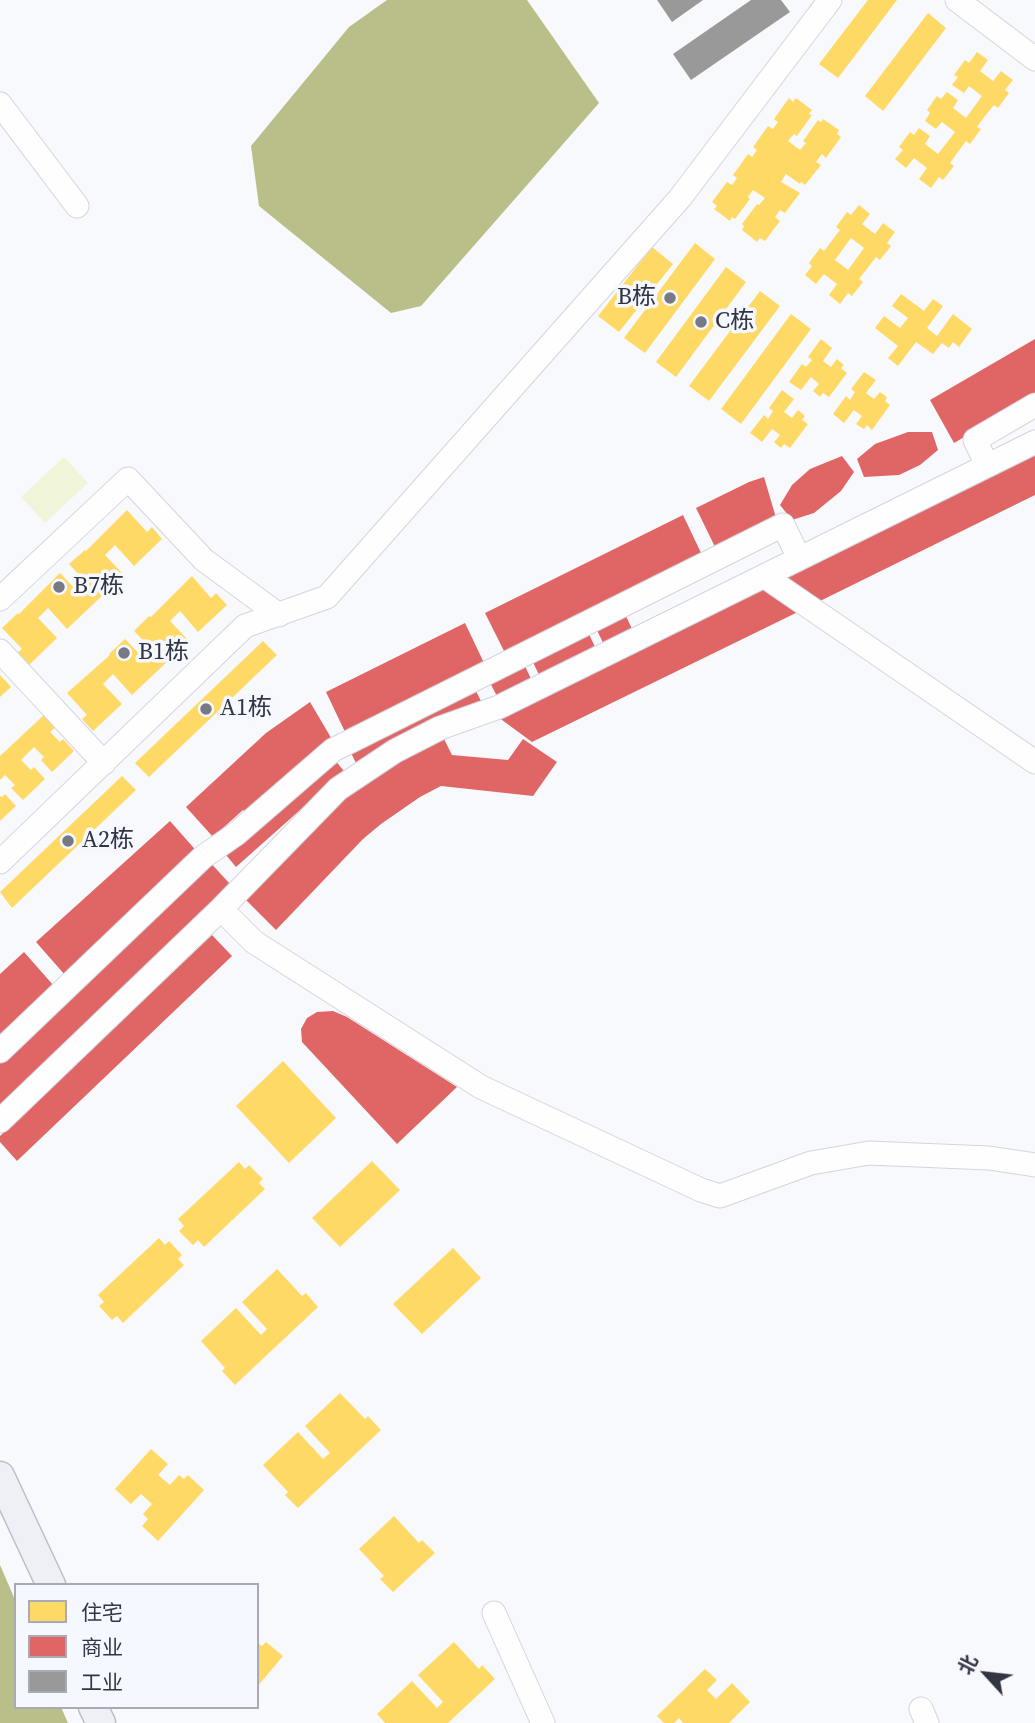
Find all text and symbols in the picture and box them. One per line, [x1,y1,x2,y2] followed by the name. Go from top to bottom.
[617,284,656,312] place label: B栋
[662,290,678,306] marker: B栋
[715,308,754,336] place label: C栋
[693,314,709,330] marker: C栋
[73,573,124,601] place label: B7栋
[51,579,67,595] marker: B7栋
[138,639,189,667] place label: B1栋
[116,645,132,661] marker: B1栋
[220,695,272,723] place label: A1栋
[198,701,214,717] marker: A1栋
[82,827,134,855] place label: A2栋
[60,833,76,849] marker: A2栋
[14,1583,259,1709] legend
[81,1598,123,1627] text: 住宅
[81,1633,123,1662] text: 商业
[951,1639,1021,1709] north arrow
[951,1650,983,1679] text: 北
[81,1668,123,1697] text: 工业

